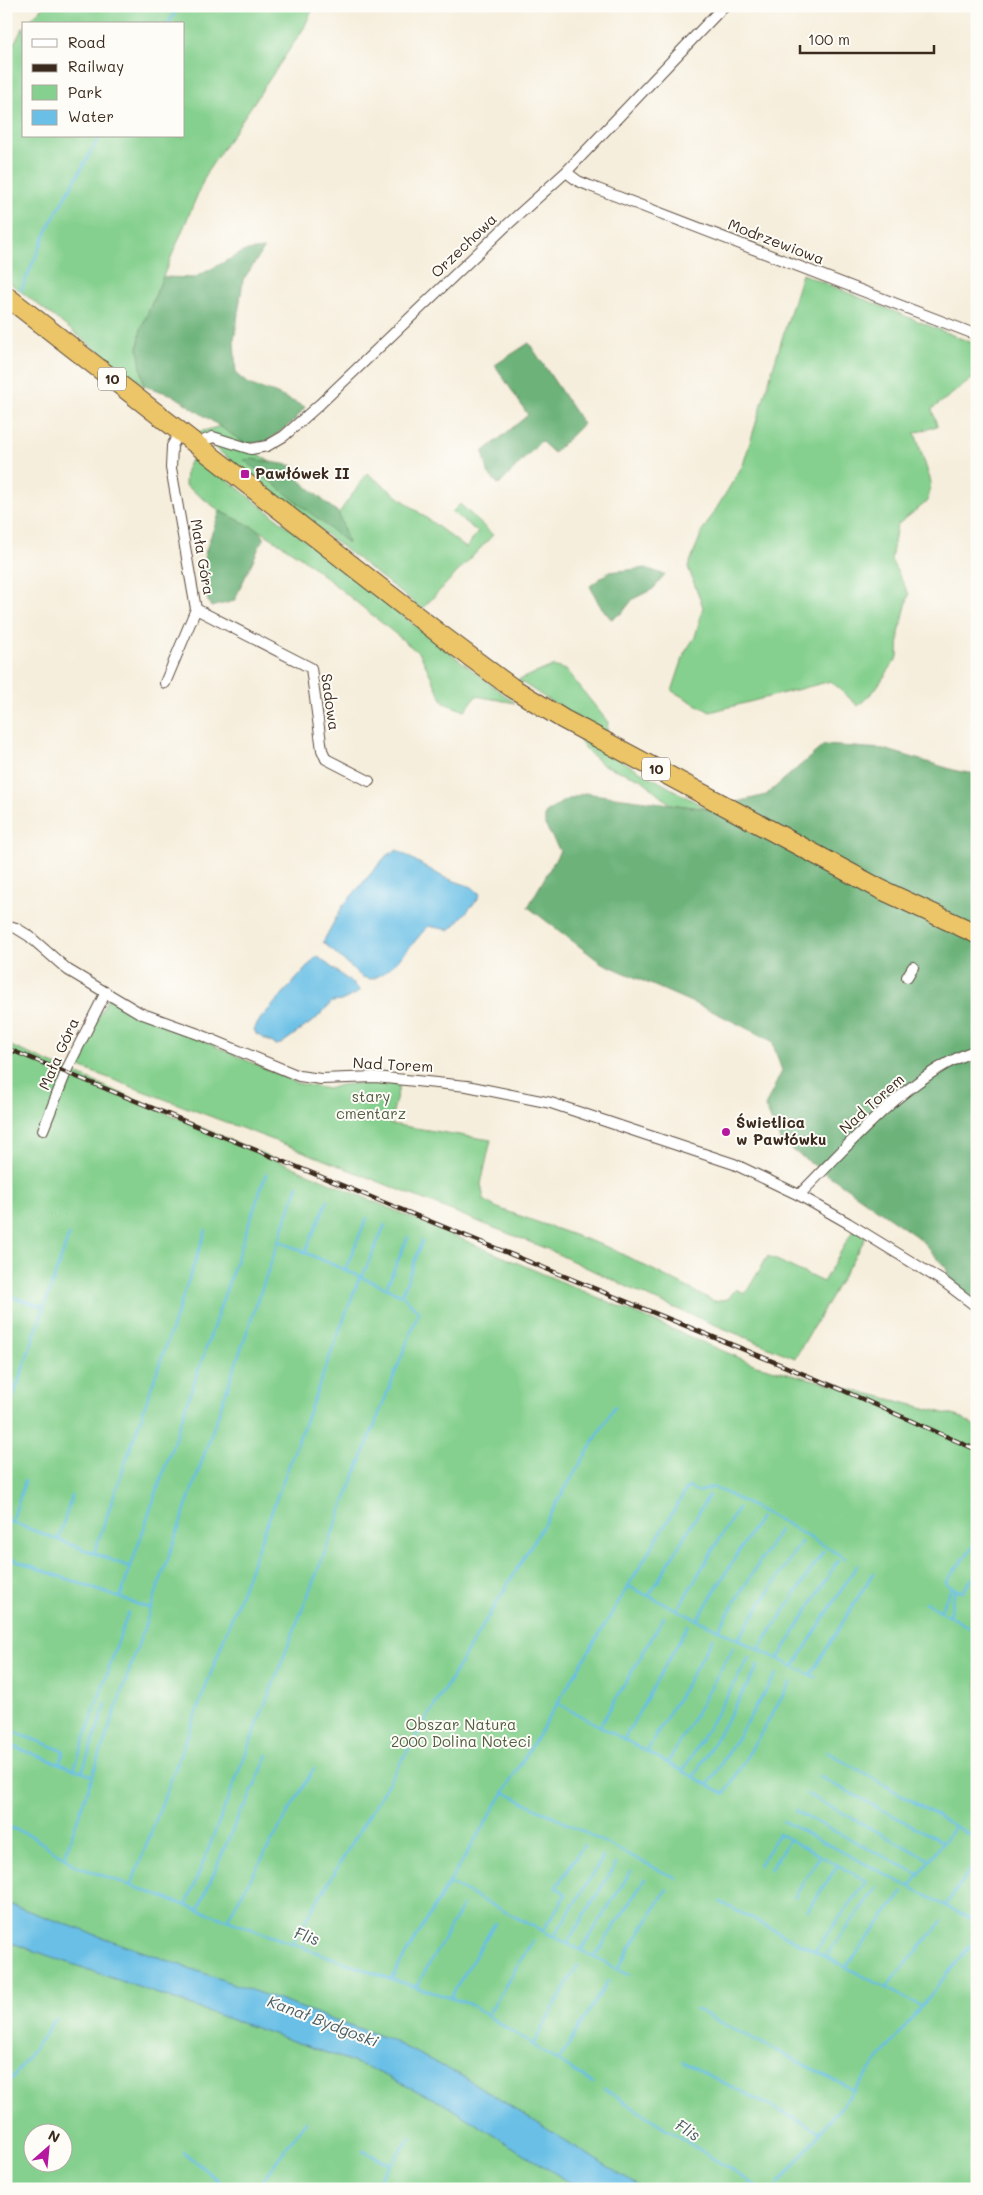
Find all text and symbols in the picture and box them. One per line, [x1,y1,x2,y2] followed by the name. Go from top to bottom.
[22,22,185,138] legend
[800,22,934,54] scale bar
[808,29,850,49] text: 100 m
[68,32,105,52] text: Road
[68,56,124,76] text: Railway
[68,82,102,102] text: Park
[68,106,114,126] text: Water
[426,209,501,282] street label: Orzechowa
[725,214,827,269] street label: Modrzewiowa
[98,368,126,390] road number: 10
[255,463,350,483] place label: Pawłówek II
[239,468,251,480] marker: Pawłówek II
[186,517,220,596] street label: Mała Góra
[317,672,345,732] street label: Sadowa
[642,758,670,781] road number: 10
[33,1014,83,1093] street label: Mała Góra
[352,1052,434,1076] street label: Nad Torem
[835,1069,908,1138] street label: Nad Torem
[336,1086,406,1123] park label: stary cmentarz
[736,1112,827,1149] place label: Świetlica w Pawłówku
[720,1126,732,1138] marker: Świetlica w Pawłówku
[391,1714,531,1751] park label: Obszar Natura 2000 Dolina Noteci
[292,1921,323,1950] water label: Flis
[265,1990,382,2051] water label: Kanał Bydgoski
[672,2114,705,2145] water label: Flis
[22,2122,72,2172] north arrow
[45,2125,63,2147] text: N

